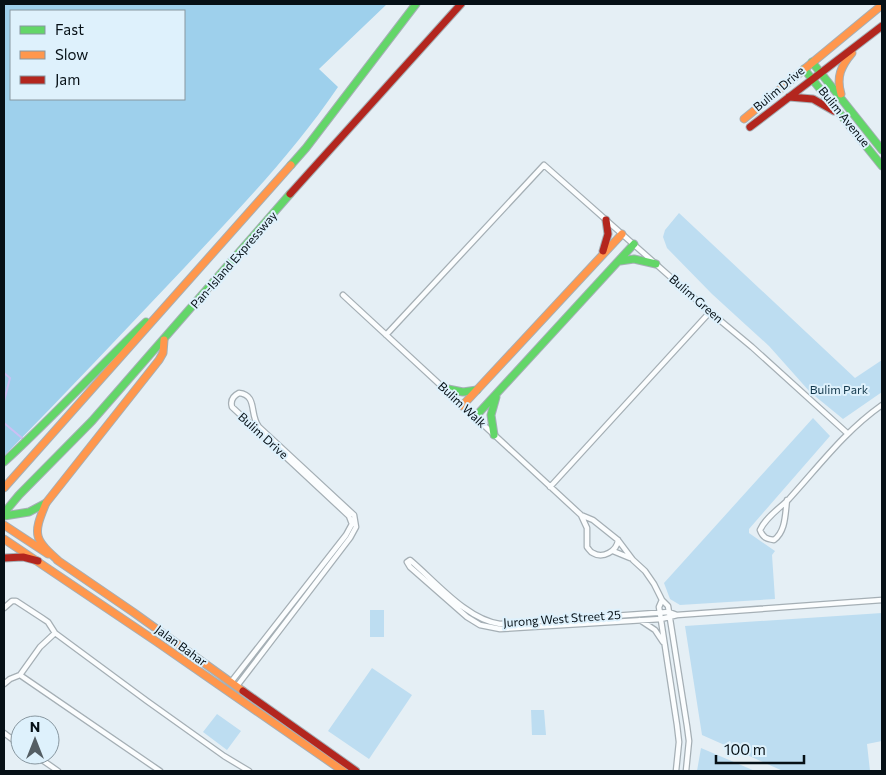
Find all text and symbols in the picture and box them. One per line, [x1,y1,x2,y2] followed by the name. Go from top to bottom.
[10,10,185,100] legend
[55,20,84,38] text: Fast
[55,45,88,63] text: Slow
[750,63,807,114] street label: Bulim Drive
[55,70,80,88] text: Jam
[816,83,873,149] street label: Bulim Avenue
[187,208,279,311] street label: Pan-Island Expressway
[667,271,726,325] street label: Bulim Green
[436,378,490,430] street label: Bulim Walk
[810,382,869,396] park label: Bulim Park
[236,409,292,461] street label: Bulim Drive
[503,607,621,630] street label: Jurong West Street 25
[153,622,210,669] street label: Jalan Bahar
[10,715,60,765] north arrow
[30,718,40,735] text: N
[716,732,804,764] scale bar
[724,740,766,758] text: 100 m

